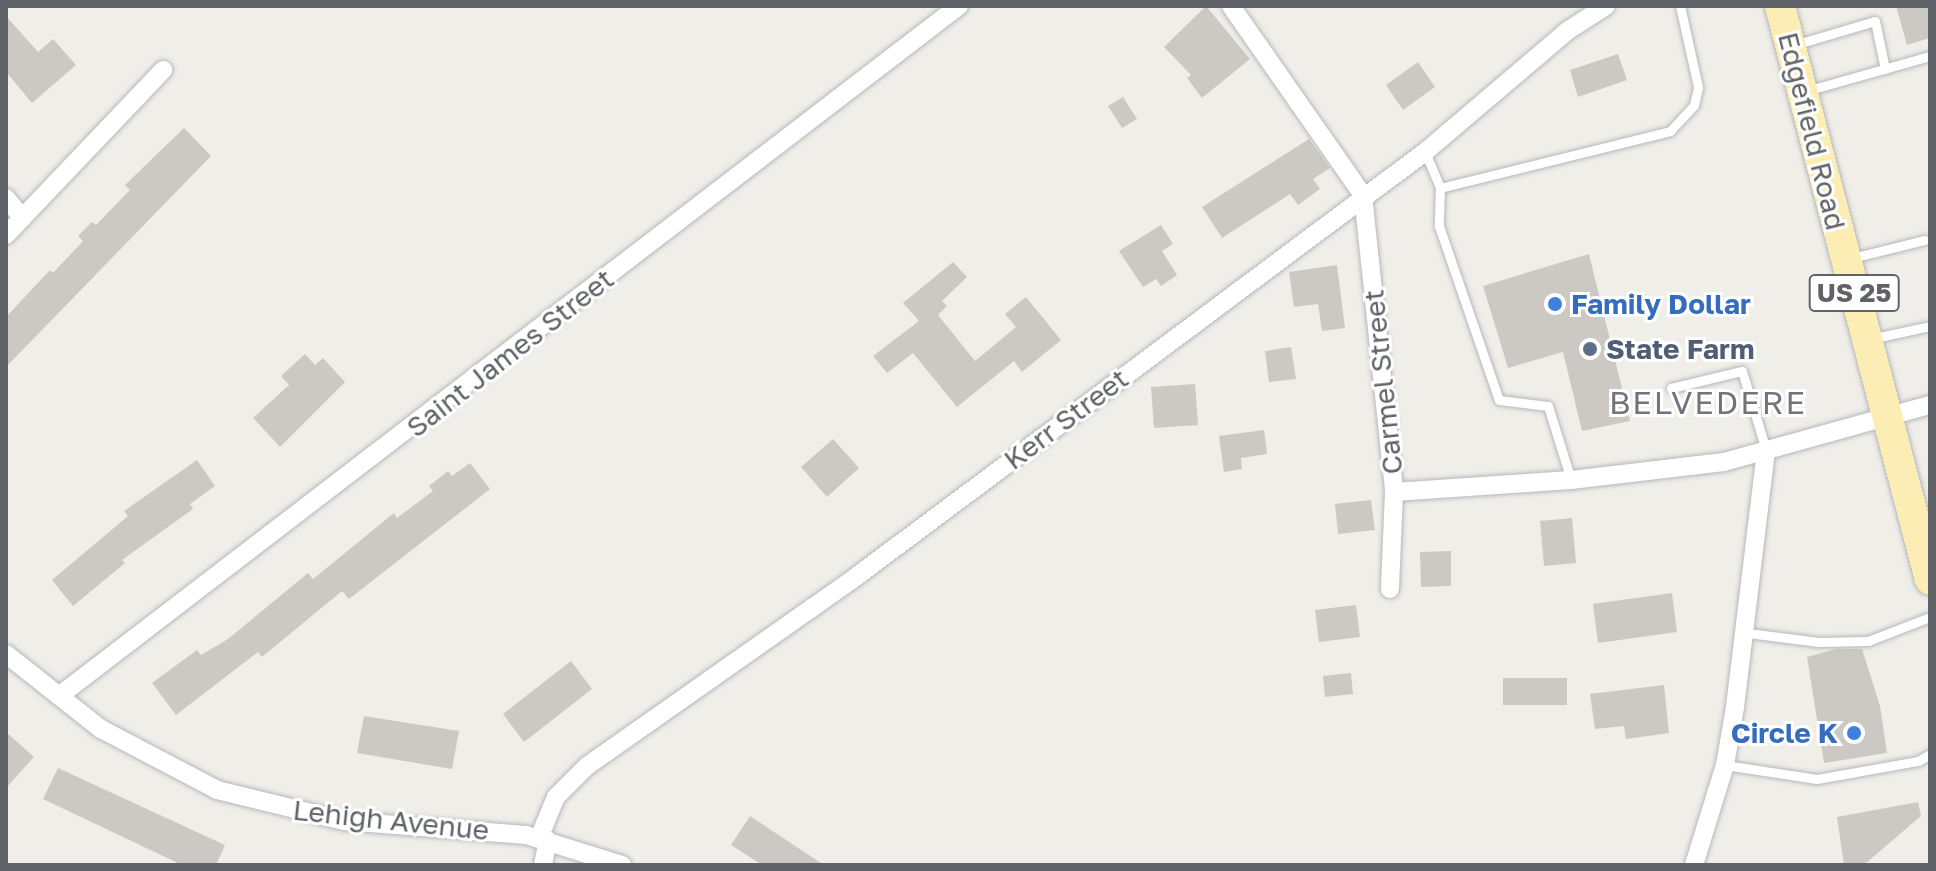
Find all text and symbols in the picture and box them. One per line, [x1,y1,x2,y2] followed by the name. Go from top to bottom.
[1771,29,1853,233] street label: Edgefield Road
[400,262,620,444] street label: Saint James Street
[1808,271,1900,315] road number: US 25
[1571,287,1751,321] place label: Family Dollar
[1357,288,1409,476] street label: Carmel Street
[1546,295,1564,313] marker: Family Dollar
[1606,332,1754,366] place label: State Farm
[1581,340,1599,358] marker: State Farm
[997,361,1135,477] street label: Kerr Street
[1609,383,1807,421] district label: BELVEDERE
[1731,716,1838,750] place label: Circle K
[1845,724,1863,742] marker: Circle K
[291,793,491,847] street label: Lehigh Avenue

